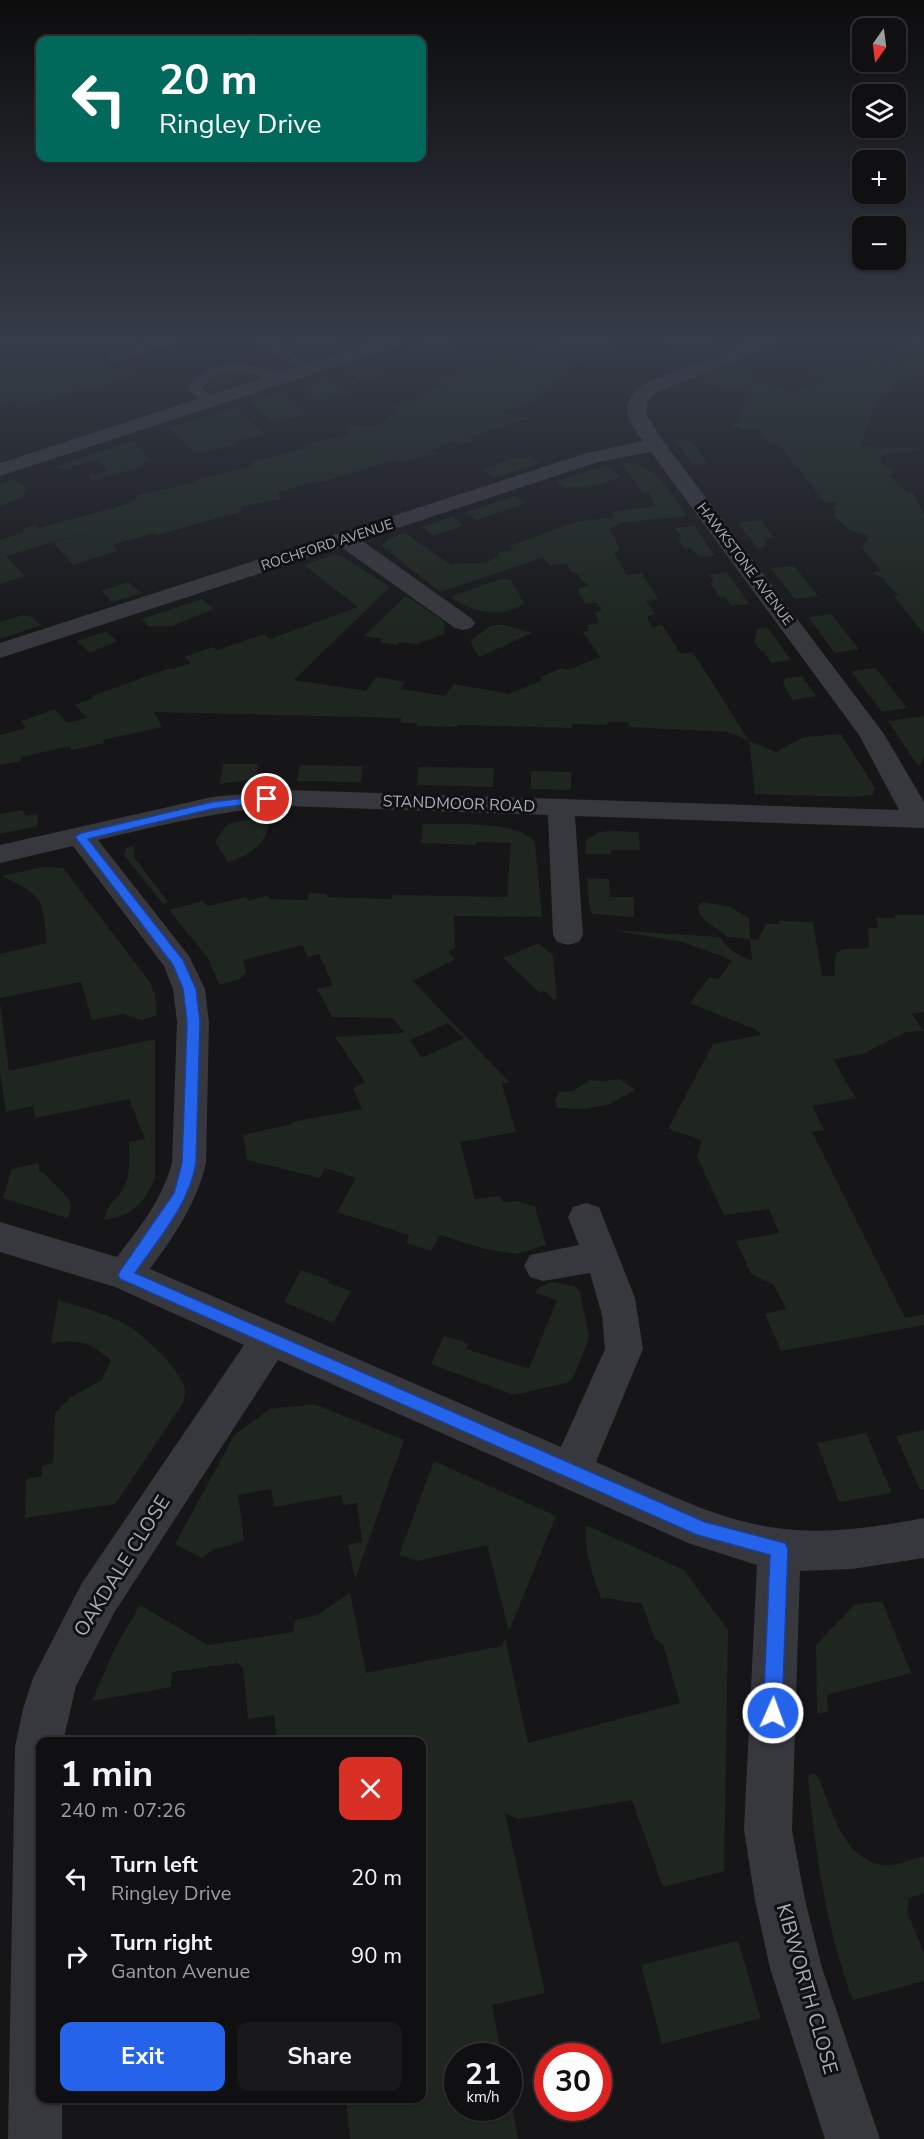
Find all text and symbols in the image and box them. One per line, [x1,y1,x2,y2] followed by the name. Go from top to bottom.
[852,18,906,72] north arrow
[852,18,906,270] map controls
[159,52,258,109] text: 20 m
[60,60,138,138] icon: left
[852,84,906,138] button: layers
[159,106,321,143] text: Ringley Drive
[852,150,906,204] button: +
[852,216,906,270] button: −
[693,499,797,629] street label: HAWKSTONE AVENUE
[259,515,395,575] street label: ROCHFORD AVENUE
[241,773,292,824] pin
[250,782,283,815] icon: arrive
[382,790,536,818] street label: STANDMOOR ROAD
[68,1490,176,1642] street label: OAKDALE CLOSE
[741,1681,805,1745] position arrow
[60,1750,153,1799] text: 1 min
[339,1757,402,1820] button: close
[60,1797,186,1824] text: 240 m · 07:26
[111,1850,198,1880] text: Turn left
[60,1862,93,1895] icon: left
[351,1863,402,1893] text: 20 m
[111,1880,231,1907] text: Ringley Drive
[770,1901,844,2077] street label: KIBWORTH CLOSE
[111,1928,212,1958] text: Turn right
[60,1940,93,1973] icon: right
[351,1941,402,1971] text: 90 m
[111,1958,250,1985] text: Ganton Avenue
[60,2022,225,2091] button: Exit
[237,2022,402,2091] button: Share
[534,2043,612,2121] speed limit sign: 30
[465,2054,501,2095] text: 21
[466,2087,500,2107] text: km/h

